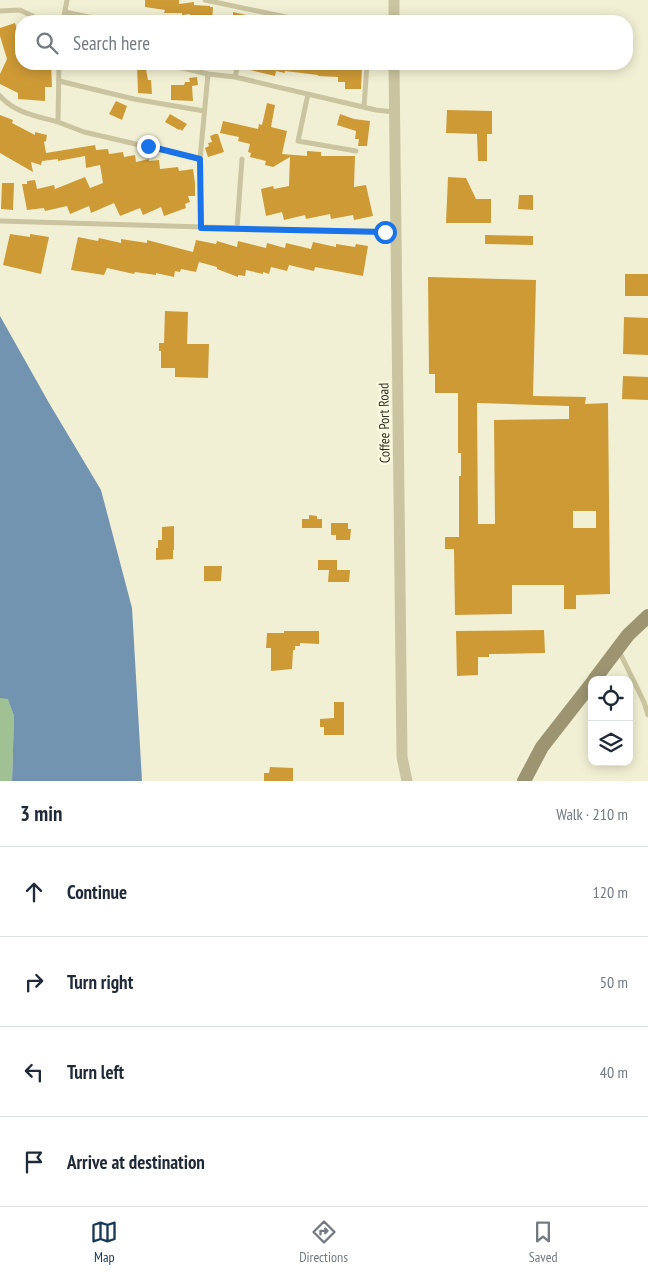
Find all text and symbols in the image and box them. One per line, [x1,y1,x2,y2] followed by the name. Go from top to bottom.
[15,15,633,70] search box
[33,29,61,57] icon: search
[73,31,150,55] text: Search here
[137,135,160,158] route end
[374,221,397,244] route start
[374,383,394,463] street label: Coffee Port Road
[588,676,633,766] map controls
[588,676,633,721] button: locate
[588,721,633,766] button: layers
[20,800,62,827] text: 3 min
[556,804,628,824] text: Walk · 210 m
[20,878,48,906] icon: ahead
[67,880,127,904] text: Continue
[593,882,628,902] text: 120 m
[20,968,48,996] icon: right
[67,970,133,994] text: Turn right
[600,972,628,992] text: 50 m
[20,1058,48,1086] icon: left
[67,1060,124,1084] text: Turn left
[600,1062,628,1082] text: 40 m
[20,1148,48,1176] icon: arrive
[67,1150,205,1174] text: Arrive at destination
[90,1218,118,1266] tab: Map
[299,1218,348,1266] tab: Directions
[529,1218,558,1266] tab: Saved

